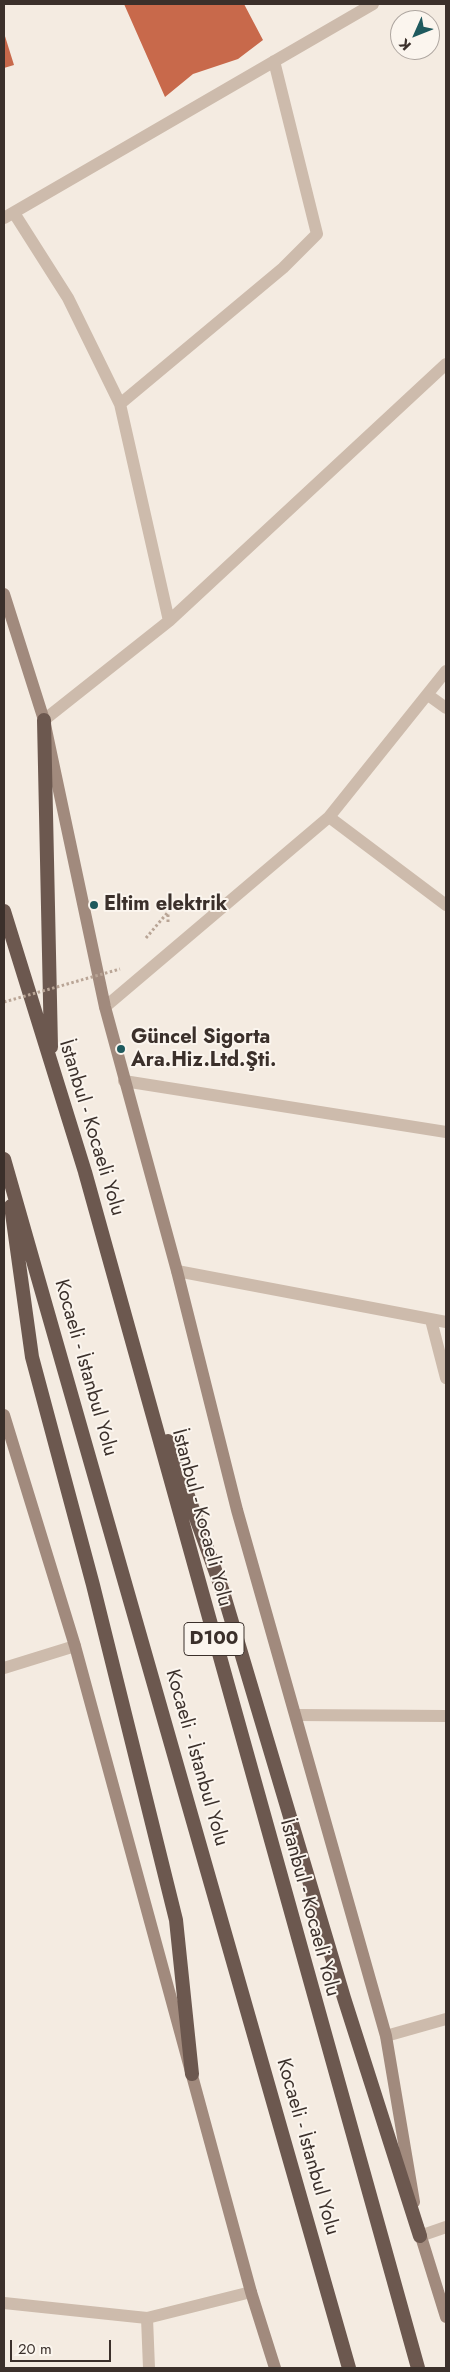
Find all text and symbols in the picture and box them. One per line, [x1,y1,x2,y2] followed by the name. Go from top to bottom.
[390,10,440,60] north arrow
[394,34,416,55] text: K
[104,893,227,917] place label: Eltim elektrik
[88,899,100,911] marker: Eltim elektrik
[131,1026,276,1073] place label: Güncel Sigorta Ara.Hiz.Ltd.Şti.
[53,1037,129,1219] street label: İstanbul - Kocaeli Yolu
[115,1043,127,1055] marker: Güncel Sigorta Ara.Hiz.Ltd.Şti.
[48,1277,122,1459] street label: Kocaeli - İstanbul Yolu
[166,1427,236,1609] street label: İstanbul - Kocaeli Yolu
[184,1622,244,1656] road number: D100
[159,1667,233,1849] street label: Kocaeli - İstanbul Yolu
[274,1817,344,1999] street label: İstanbul - Kocaeli Yolu
[270,2056,344,2238] street label: Kocaeli - İstanbul Yolu
[12,2330,114,2362] scale bar
[18,2338,52,2360] text: 20 m

